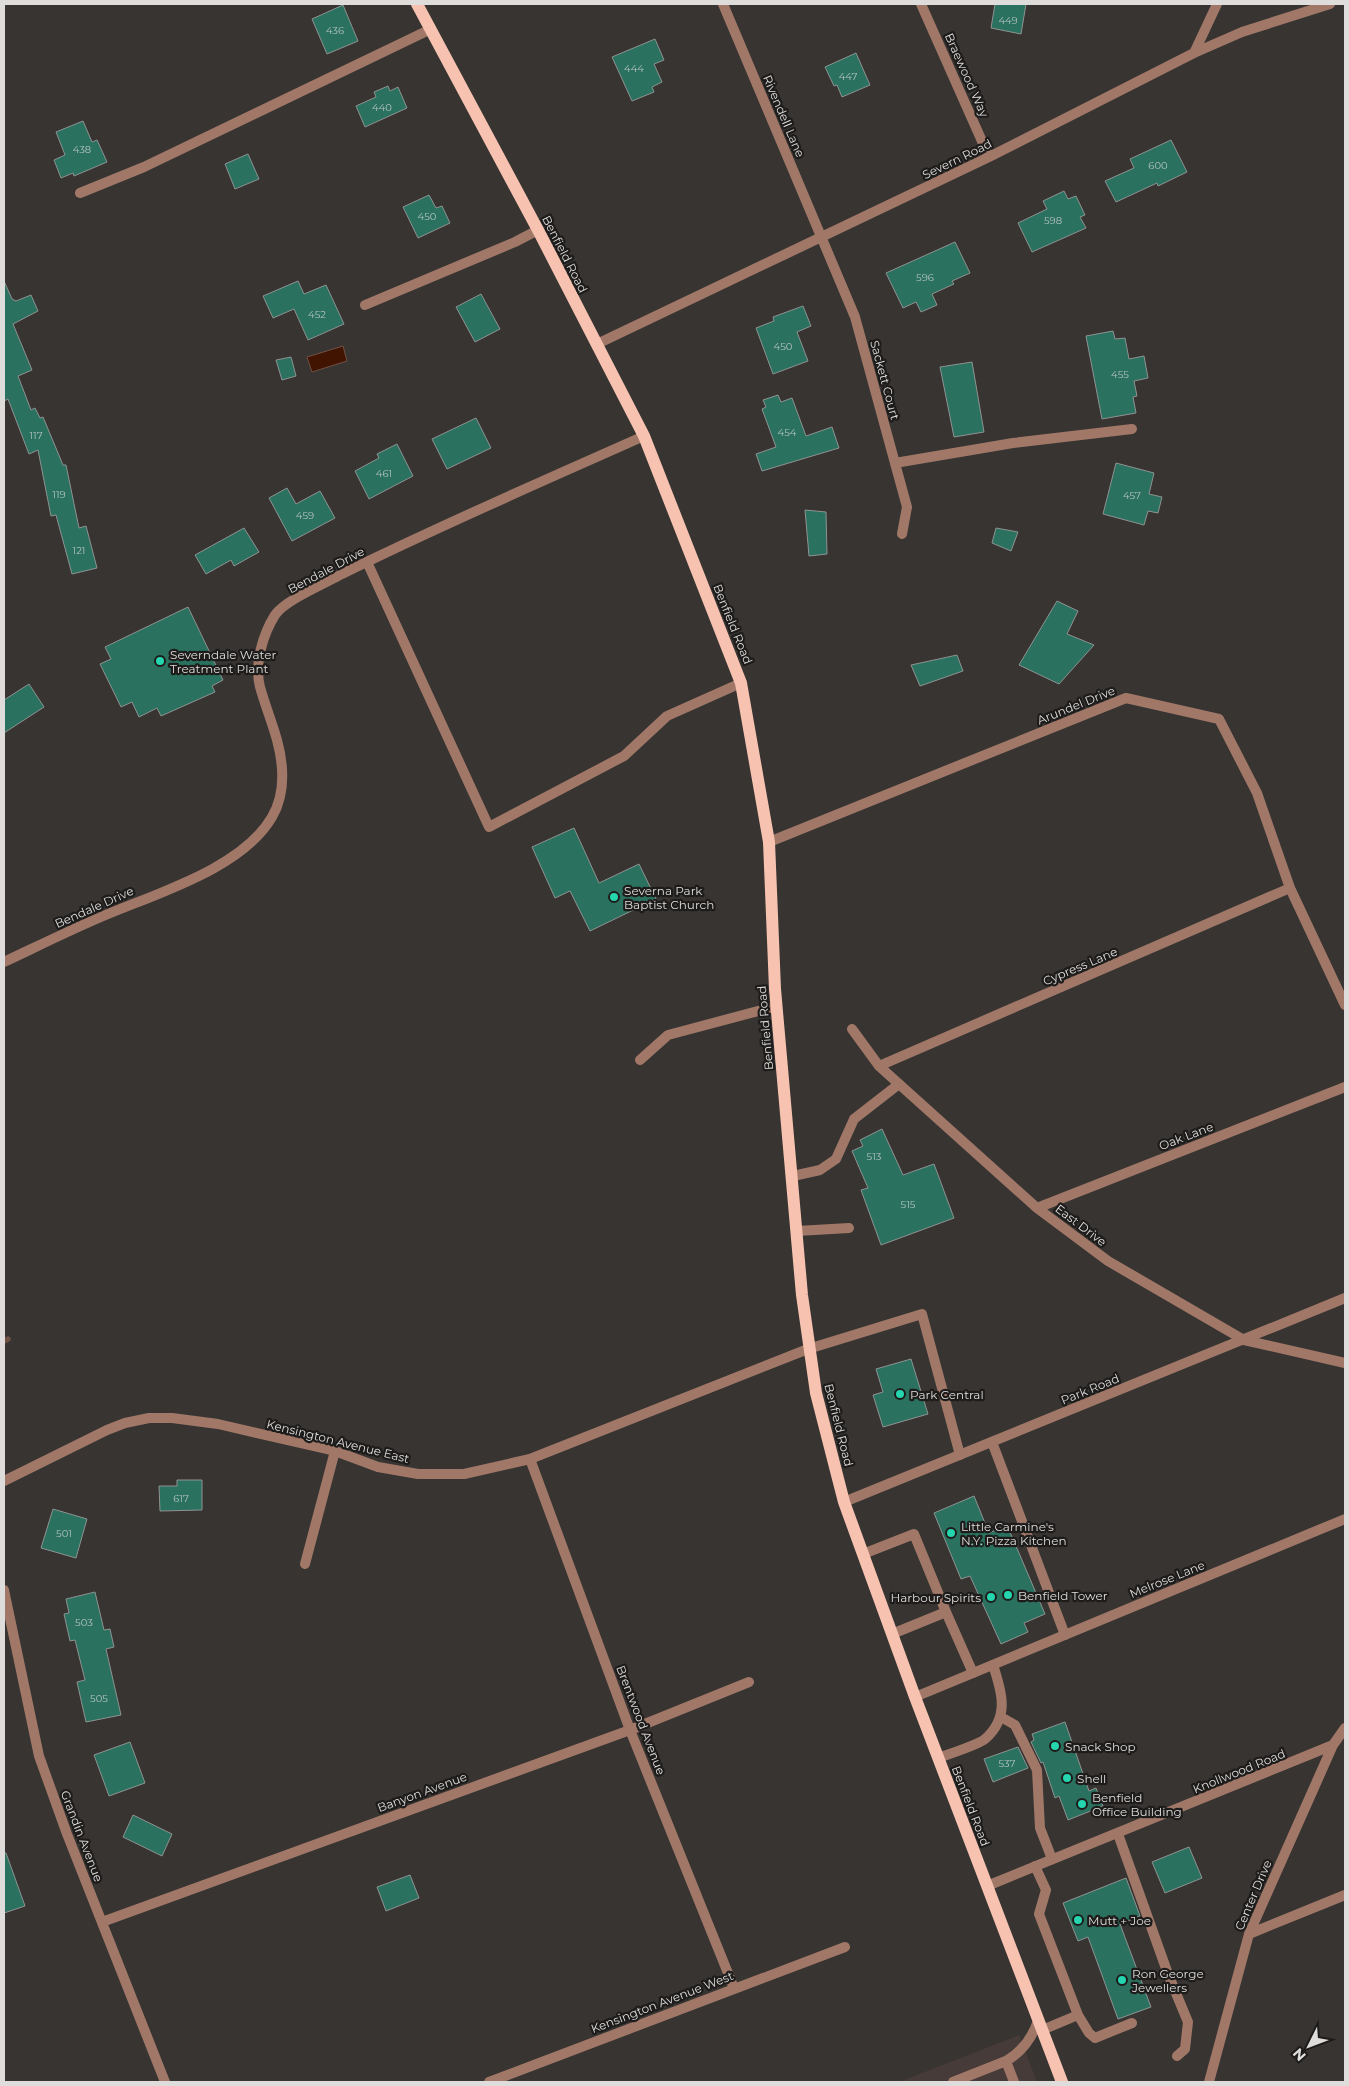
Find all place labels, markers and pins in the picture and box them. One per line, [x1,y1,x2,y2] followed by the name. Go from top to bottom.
[170,647,276,676] place label: Severndale Water Treatment Plant
[154,655,166,667] marker: Severndale Water Treatment Plant
[624,883,714,912] place label: Severna Park Baptist Church
[608,891,620,903] marker: Severna Park Baptist Church
[910,1387,984,1402] place label: Park Central
[894,1388,906,1400] marker: Park Central
[961,1519,1067,1548] place label: Little Carmine's N.Y. Pizza Kitchen
[945,1527,957,1539] marker: Little Carmine's N.Y. Pizza Kitchen
[1018,1588,1108,1603] place label: Benfield Tower
[1002,1589,1014,1601] marker: Benfield Tower
[890,1590,981,1605] place label: Harbour Spirits
[985,1591,997,1603] marker: Harbour Spirits
[1065,1739,1136,1754] place label: Snack Shop
[1049,1740,1061,1752] marker: Snack Shop
[1077,1771,1106,1786] place label: Shell
[1061,1772,1073,1784] marker: Shell
[1092,1790,1182,1819] place label: Benfield Office Building
[1076,1798,1088,1810] marker: Benfield Office Building
[1088,1913,1151,1928] place label: Mutt + Joe
[1072,1914,1084,1926] marker: Mutt + Joe
[1131,1966,1204,1995] place label: Ron George Jewellers
[1116,1974,1128,1986] marker: Ron George Jewellers

